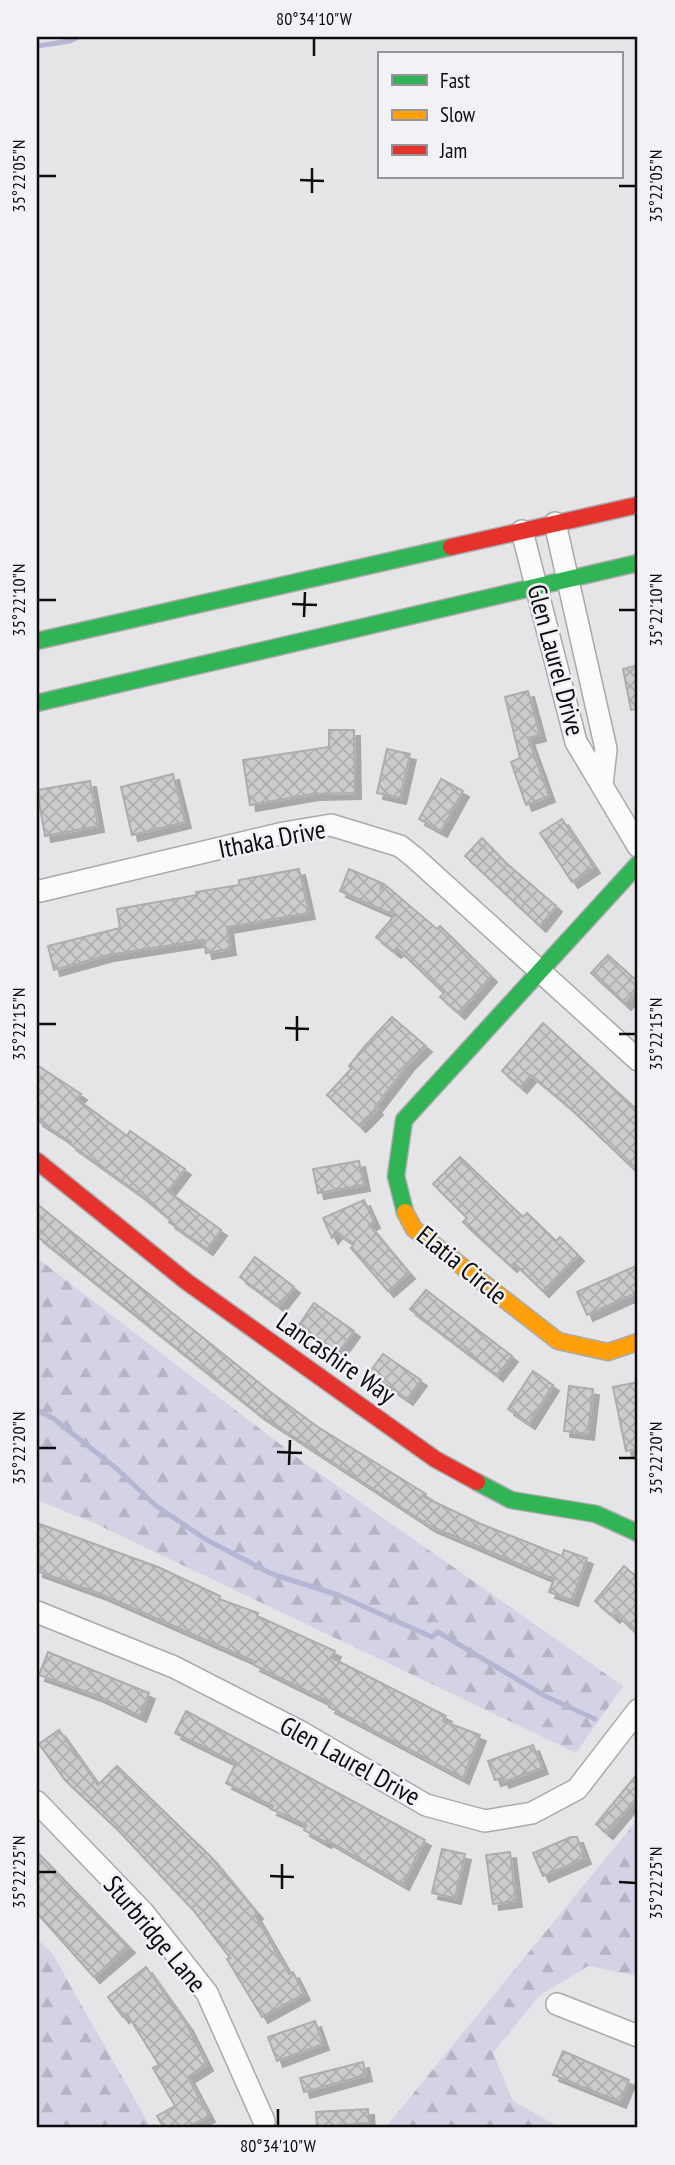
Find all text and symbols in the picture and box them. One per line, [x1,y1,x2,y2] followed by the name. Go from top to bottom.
[276,7,352,30] text: 80°34'10"W
[378,52,622,178] legend
[440,67,470,94] text: Fast
[440,101,476,128] text: Slow
[439,137,467,164] text: Jam
[7,140,30,212] text: 35°22'05"N
[644,150,667,222] text: 35°22'05"N
[7,564,30,636] text: 35°22'10"N
[644,574,667,646] text: 35°22'10"N
[520,581,593,739] street label: Glen Laurel Drive
[216,812,328,865] street label: Ithaka Drive
[7,988,30,1060] text: 35°22'15"N
[644,998,667,1070] text: 35°22'15"N
[410,1218,514,1311] street label: Elatia Circle
[271,1305,402,1411] street label: Lancashire Way
[7,1412,30,1484] text: 35°22'20"N
[644,1422,667,1494] text: 35°22'20"N
[274,1708,426,1813] street label: Glen Laurel Drive
[7,1836,30,1908] text: 35°22'25"N
[644,1847,667,1919] text: 35°22'25"N
[97,1869,214,1999] street label: Sturbridge Lane
[240,2134,316,2157] text: 80°34'10"W

